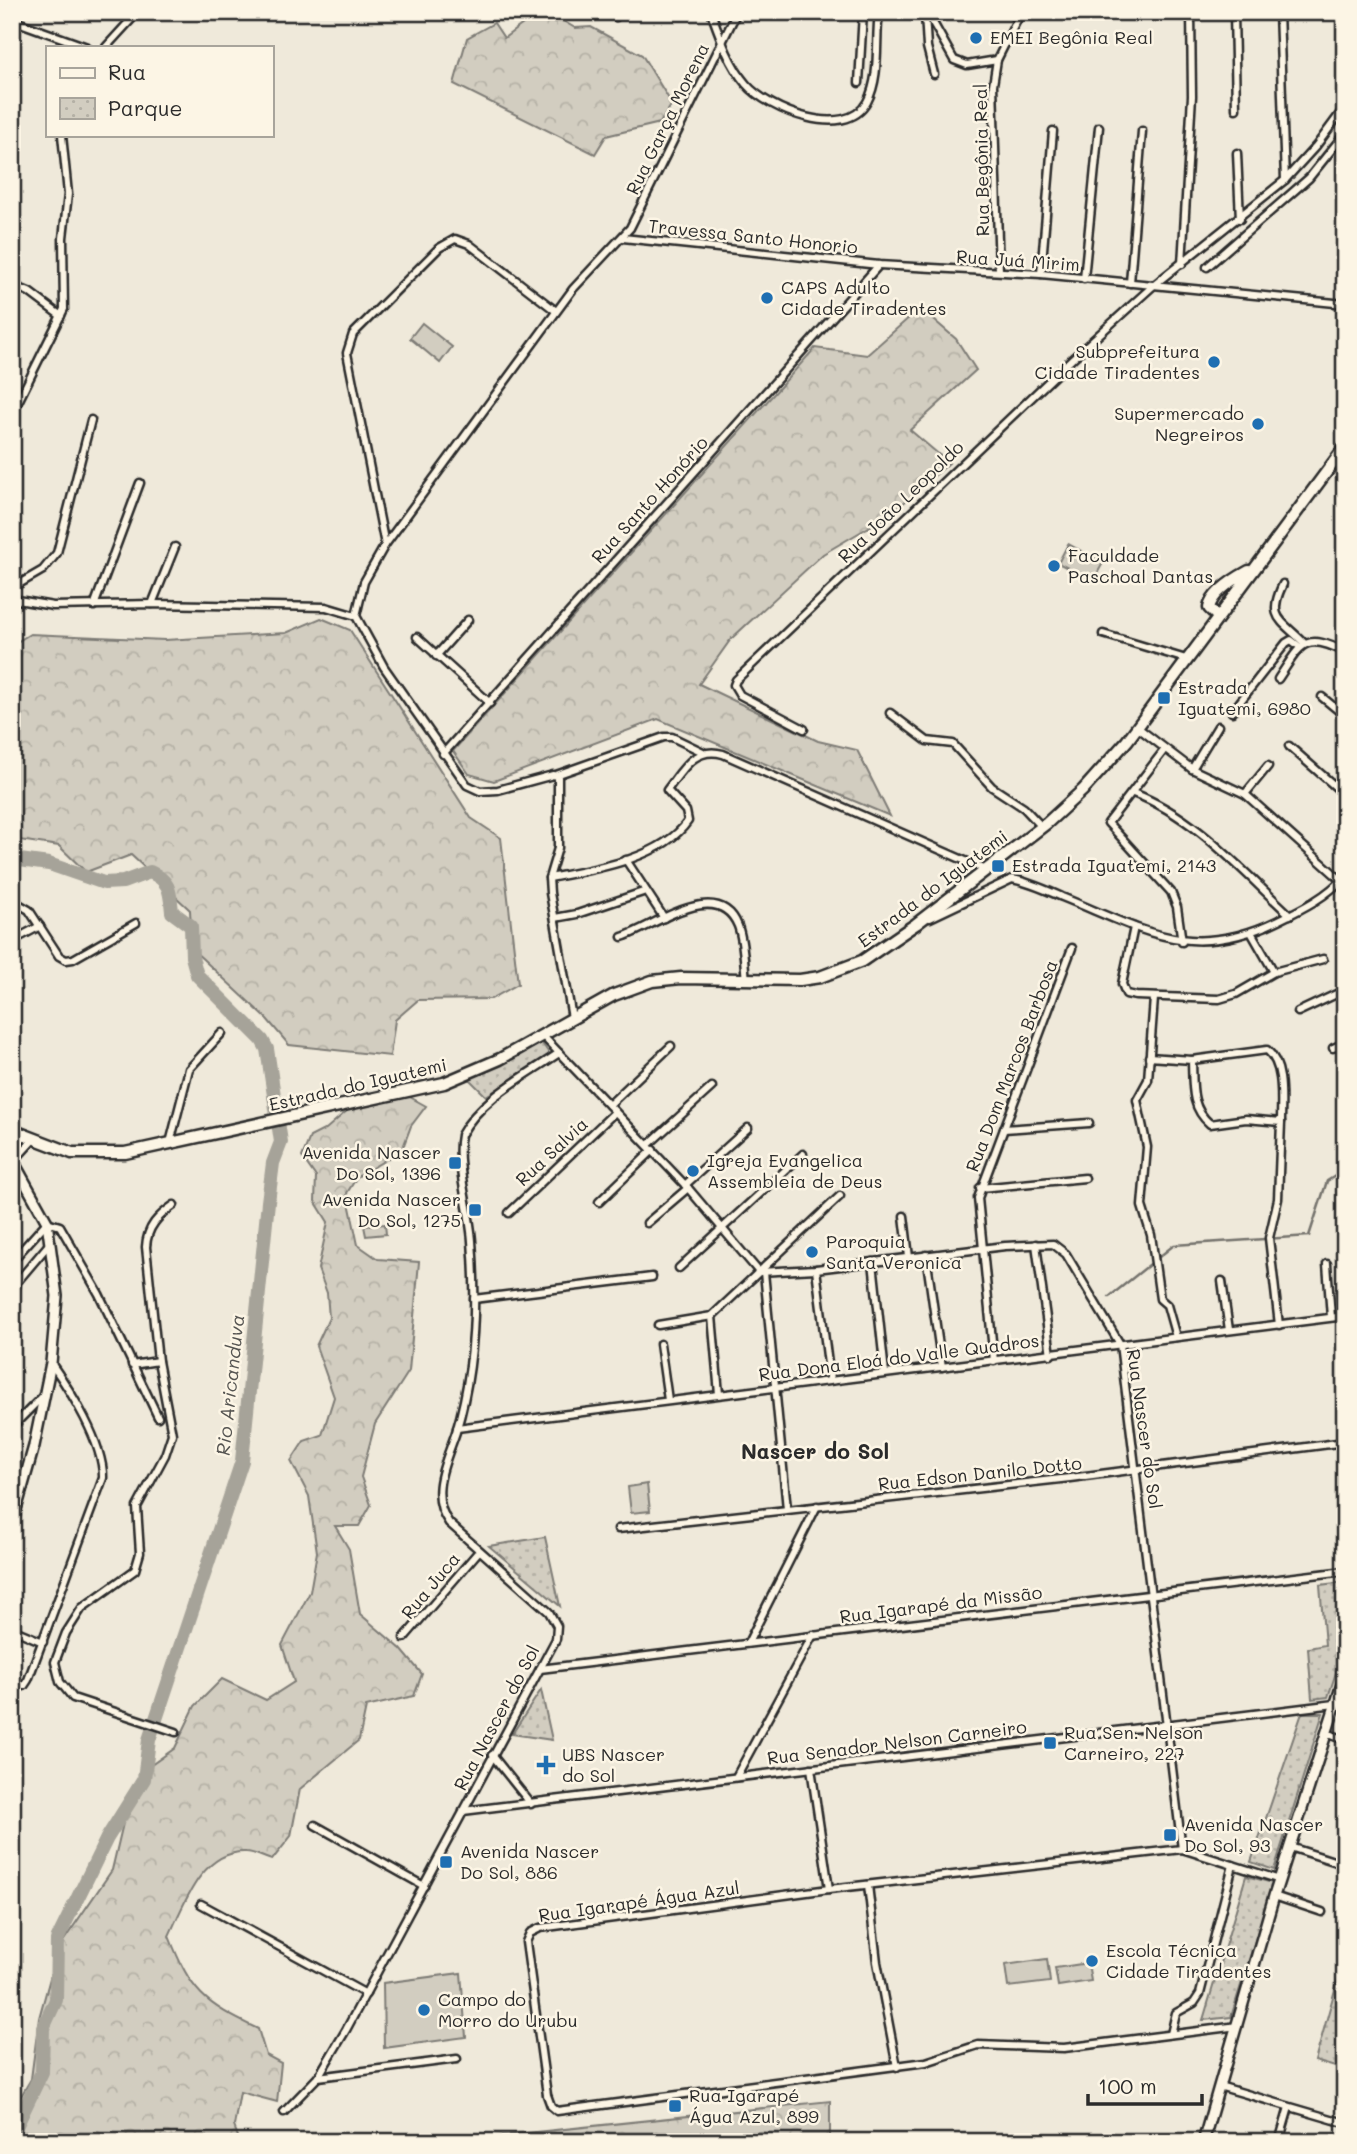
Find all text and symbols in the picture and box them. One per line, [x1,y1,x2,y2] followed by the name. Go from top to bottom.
[990,25,1153,49] place label: EMEI Begônia Real
[968,30,984,46] marker: EMEI Begônia Real
[620,39,714,198] street label: Rua Garça Morena
[46,46,273,136] legend
[108,58,146,85] text: Rua
[968,83,994,237] street label: Rua Begônia Real
[108,94,182,121] text: Parque
[647,213,859,259] street label: Travessa Santo Honorio
[955,244,1081,276] street label: Rua Juá Mirim
[781,275,946,320] place label: CAPS Adulto Cidade Tiradentes
[759,290,775,306] marker: CAPS Adulto Cidade Tiradentes
[1035,339,1200,384] place label: Subprefeitura Cidade Tiradentes
[1206,354,1222,370] marker: Subprefeitura Cidade Tiradentes
[1114,401,1244,446] place label: Supermercado Negreiros
[1250,416,1266,432] marker: Supermercado Negreiros
[586,430,713,568] street label: Rua Santo Honório
[832,435,969,568] street label: Rua João Leopoldo
[1068,543,1213,588] place label: Faculdade Paschoal Dantas
[1046,558,1062,574] marker: Faculdade Paschoal Dantas
[1178,675,1311,720] place label: Estrada Iguatemi, 6980
[1156,690,1172,706] marker: Estrada Iguatemi, 6980
[853,824,1012,952] street label: Estrada do Iguatemi
[1012,853,1216,877] place label: Estrada Iguatemi, 2143
[990,858,1006,874] marker: Estrada Iguatemi, 2143
[959,956,1063,1175] street label: Rua Dom Marcos Barbosa
[267,1052,449,1116] street label: Estrada do Iguatemi
[510,1112,593,1191] street label: Rua Salvia
[302,1140,441,1185] place label: Avenida Nascer Do Sol, 1396
[707,1148,882,1193] place label: Igreja Evangelica Assembleia de Deus
[447,1155,463,1171] marker: Avenida Nascer Do Sol, 1396
[685,1163,701,1179] marker: Igreja Evangelica Assembleia de Deus
[322,1187,461,1232] place label: Avenida Nascer Do Sol, 1275
[467,1202,483,1218] marker: Avenida Nascer Do Sol, 1275
[826,1229,962,1274] place label: Paroquia Santa Veronica
[804,1244,820,1260] marker: Paroquia Santa Veronica
[210,1313,249,1457] water label: Rio Aricanduva
[757,1328,1040,1386] street label: Rua Dona Eloá do Valle Quadros
[1122,1347,1168,1510] street label: Rua Nascer do Sol
[741,1437,889,1464] district label: Nascer do Sol
[877,1450,1083,1496] street label: Rua Edson Danilo Dotto
[395,1547,465,1624] street label: Rua Juca
[838,1580,1044,1628] street label: Rua Igarapé da Missão
[448,1641,545,1794] street label: Rua Nascer do Sol
[766,1714,1028,1770] street label: Rua Senador Nelson Carneiro
[1064,1720,1203,1765] place label: Rua Sen. Nelson Carneiro, 227
[1042,1735,1058,1751] marker: Rua Sen. Nelson Carneiro, 227
[562,1742,665,1787] place label: UBS Nascer do Sol
[536,1755,556,1775] marker: UBS Nascer do Sol
[1184,1812,1323,1857] place label: Avenida Nascer Do Sol, 93
[1162,1827,1178,1843] marker: Avenida Nascer Do Sol, 93
[460,1839,599,1884] place label: Avenida Nascer Do Sol, 886
[438,1854,454,1870] marker: Avenida Nascer Do Sol, 886
[537,1875,741,1927] street label: Rua Igarapé Água Azul
[1106,1938,1271,1983] place label: Escola Técnica Cidade Tiradentes
[1084,1953,1100,1969] marker: Escola Técnica Cidade Tiradentes
[438,1987,578,2032] place label: Campo do Morro do Urubu
[416,2002,432,2018] marker: Campo do Morro do Urubu
[1088,2063,1201,2107] scale bar
[1098,2072,1157,2099] text: 100 m
[689,2083,819,2128] place label: Rua Igarapé Água Azul, 899
[667,2098,683,2114] marker: Rua Igarapé Água Azul, 899

